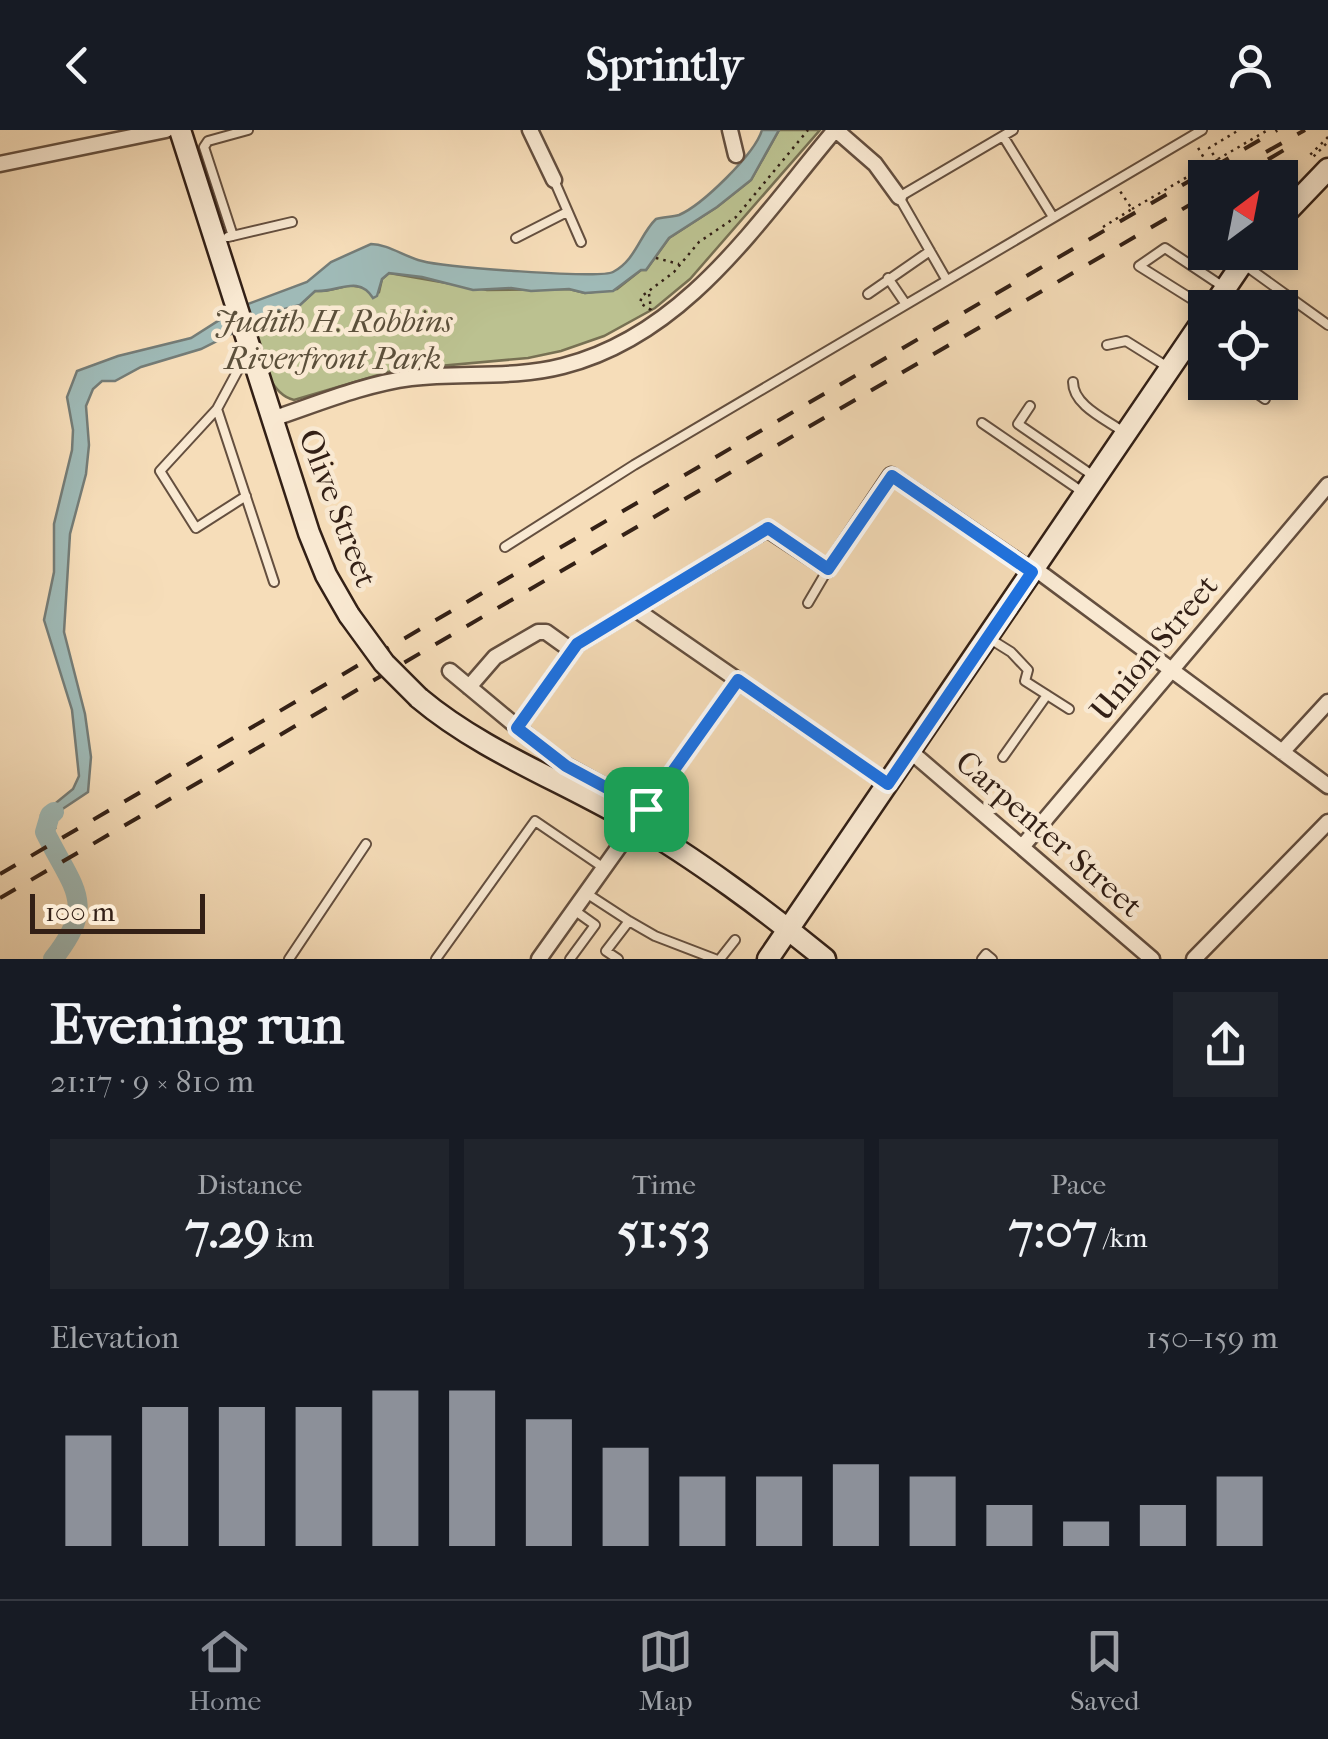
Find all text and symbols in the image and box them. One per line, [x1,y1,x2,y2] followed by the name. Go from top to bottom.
[50,38,105,93] icon: back
[1223,38,1278,93] icon: person
[585,39,743,92] text: Sprintly
[1188,160,1298,270] north arrow
[1188,160,1298,400] map controls
[1188,290,1298,400] button: locate
[214,303,454,377] park label: Judith H. Robbins Riverfront Park
[291,424,385,592] street label: Olive Street
[1082,567,1226,728] street label: Union Street
[948,743,1150,925] street label: Carpenter Street
[604,767,689,852] pin
[619,782,674,837] icon: arrive
[30,889,205,934] scale bar
[45,895,115,928] text: 100 m
[1173,992,1278,1097] button: share
[50,993,344,1057] text: Evening run
[50,1063,254,1100] text: 21:17 · 9 × 810 m
[197,1168,302,1201] text: Distance
[632,1168,696,1201] text: Time
[1050,1168,1106,1201] text: Pace
[185,1201,270,1260] text: 7.29
[617,1201,711,1260] text: 51:53
[1009,1201,1097,1260] text: 7:07
[270,1221,314,1254] text: km
[1097,1221,1148,1254] text: /km
[50,1319,179,1356] text: Elevation
[1146,1319,1278,1356] text: 150–159 m
[188,1624,261,1717] tab: Home
[638,1624,693,1717] tab: Map
[1070,1624,1140,1717] tab: Saved

